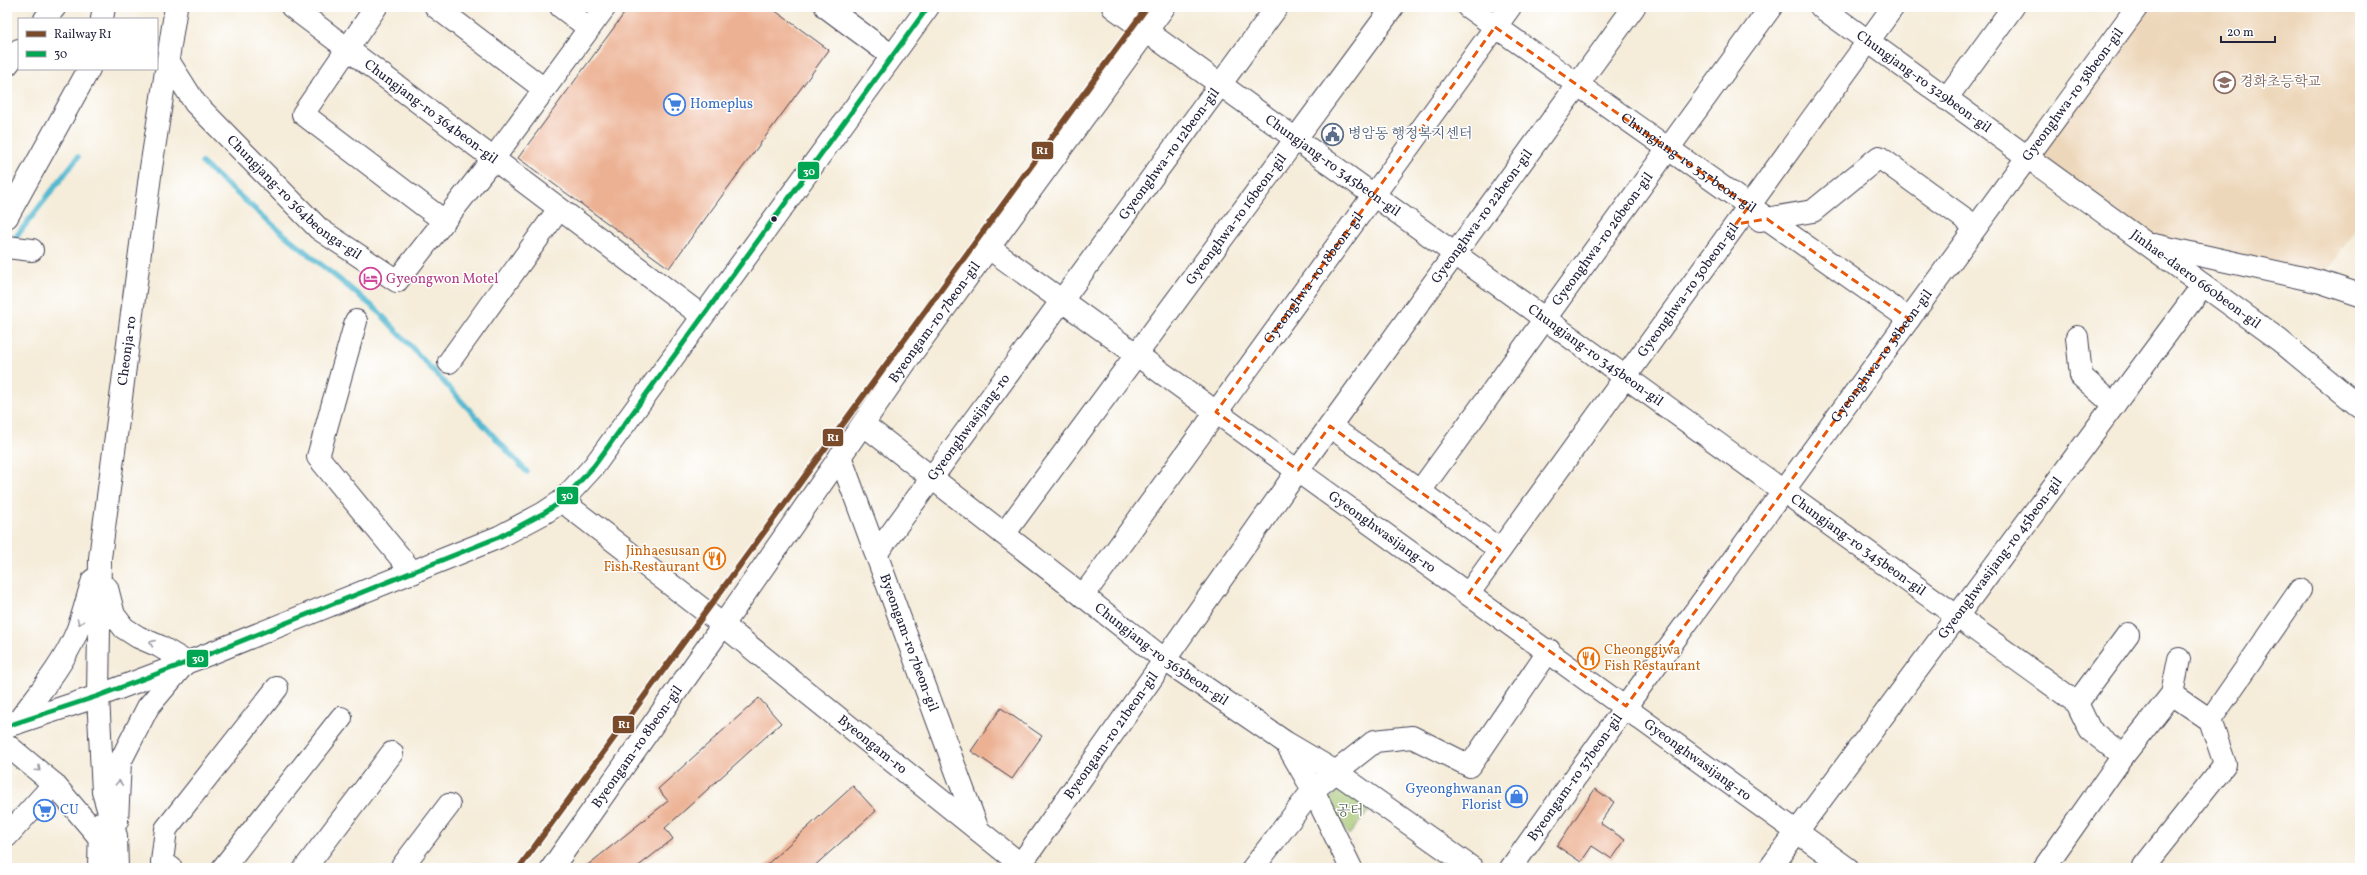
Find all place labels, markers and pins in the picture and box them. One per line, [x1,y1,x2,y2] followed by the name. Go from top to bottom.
[2211,69,2237,95] school or university icon: 경화초등학교
[2240,73,2322,92] place label: 경화초등학교
[661,91,687,117] supermarket icon: Homeplus
[690,95,753,114] place label: Homeplus
[1320,121,1346,147] public building icon: 병암동 행정복지센터
[1348,125,1473,144] place label: 병암동 행정복지센터
[769,214,779,224] unlabelled marker
[357,266,383,292] hotel icon: Gyeongwon Motel
[386,270,498,289] place label: Gyeongwon Motel
[603,542,700,577] place label: Jinhaesusan Fish Restaurant
[702,546,728,572] restaurant icon: Jinhaesusan Fish Restaurant
[1604,641,1701,676] place label: Cheonggiwa Fish Restaurant
[1576,645,1602,671] restaurant icon: Cheonggiwa Fish Restaurant
[1405,780,1502,815] place label: Gyeonghwanan Florist
[1504,784,1530,810] shop icon: Gyeonghwanan Florist
[32,797,58,823] supermarket icon: CU
[60,801,79,820] place label: CU

